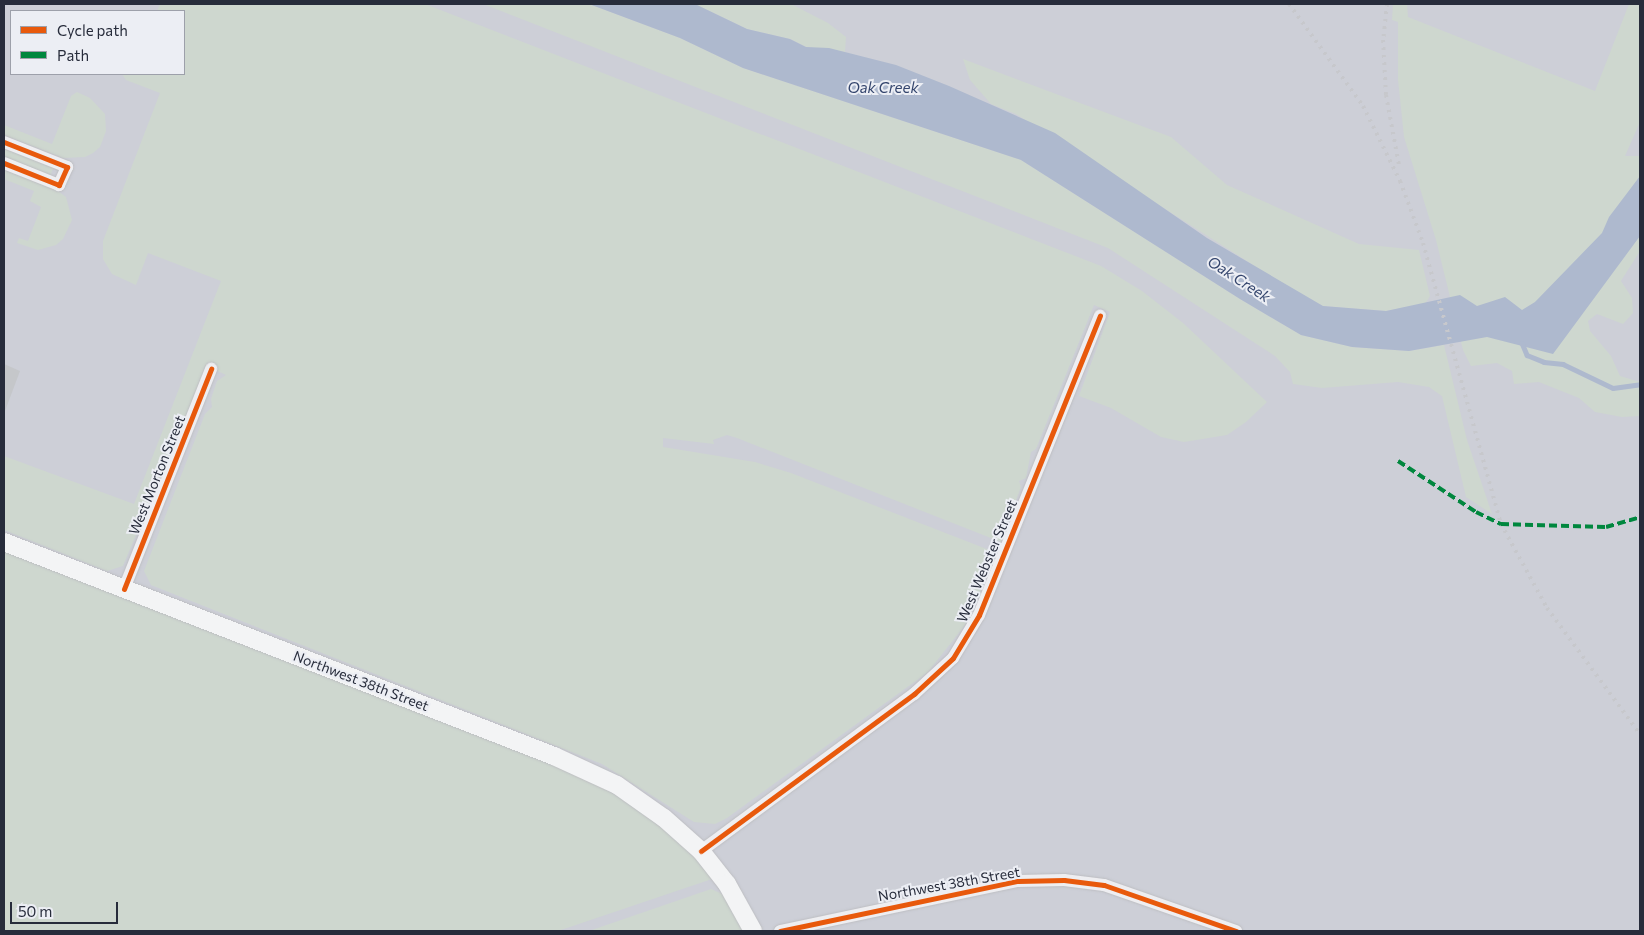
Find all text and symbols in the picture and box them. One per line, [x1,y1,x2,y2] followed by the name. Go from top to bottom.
[10,10,185,75] legend
[57,21,128,39] text: Cycle path
[57,46,89,64] text: Path
[847,79,919,97] water label: Oak Creek
[1204,252,1274,306] water label: Oak Creek
[125,413,189,537] street label: West Morton Street
[954,497,1020,625] street label: West Webster Street
[291,647,431,715] street label: Northwest 38th Street
[877,863,1021,905] street label: Northwest 38th Street
[12,892,120,924] scale bar
[18,902,52,920] text: 50 m

